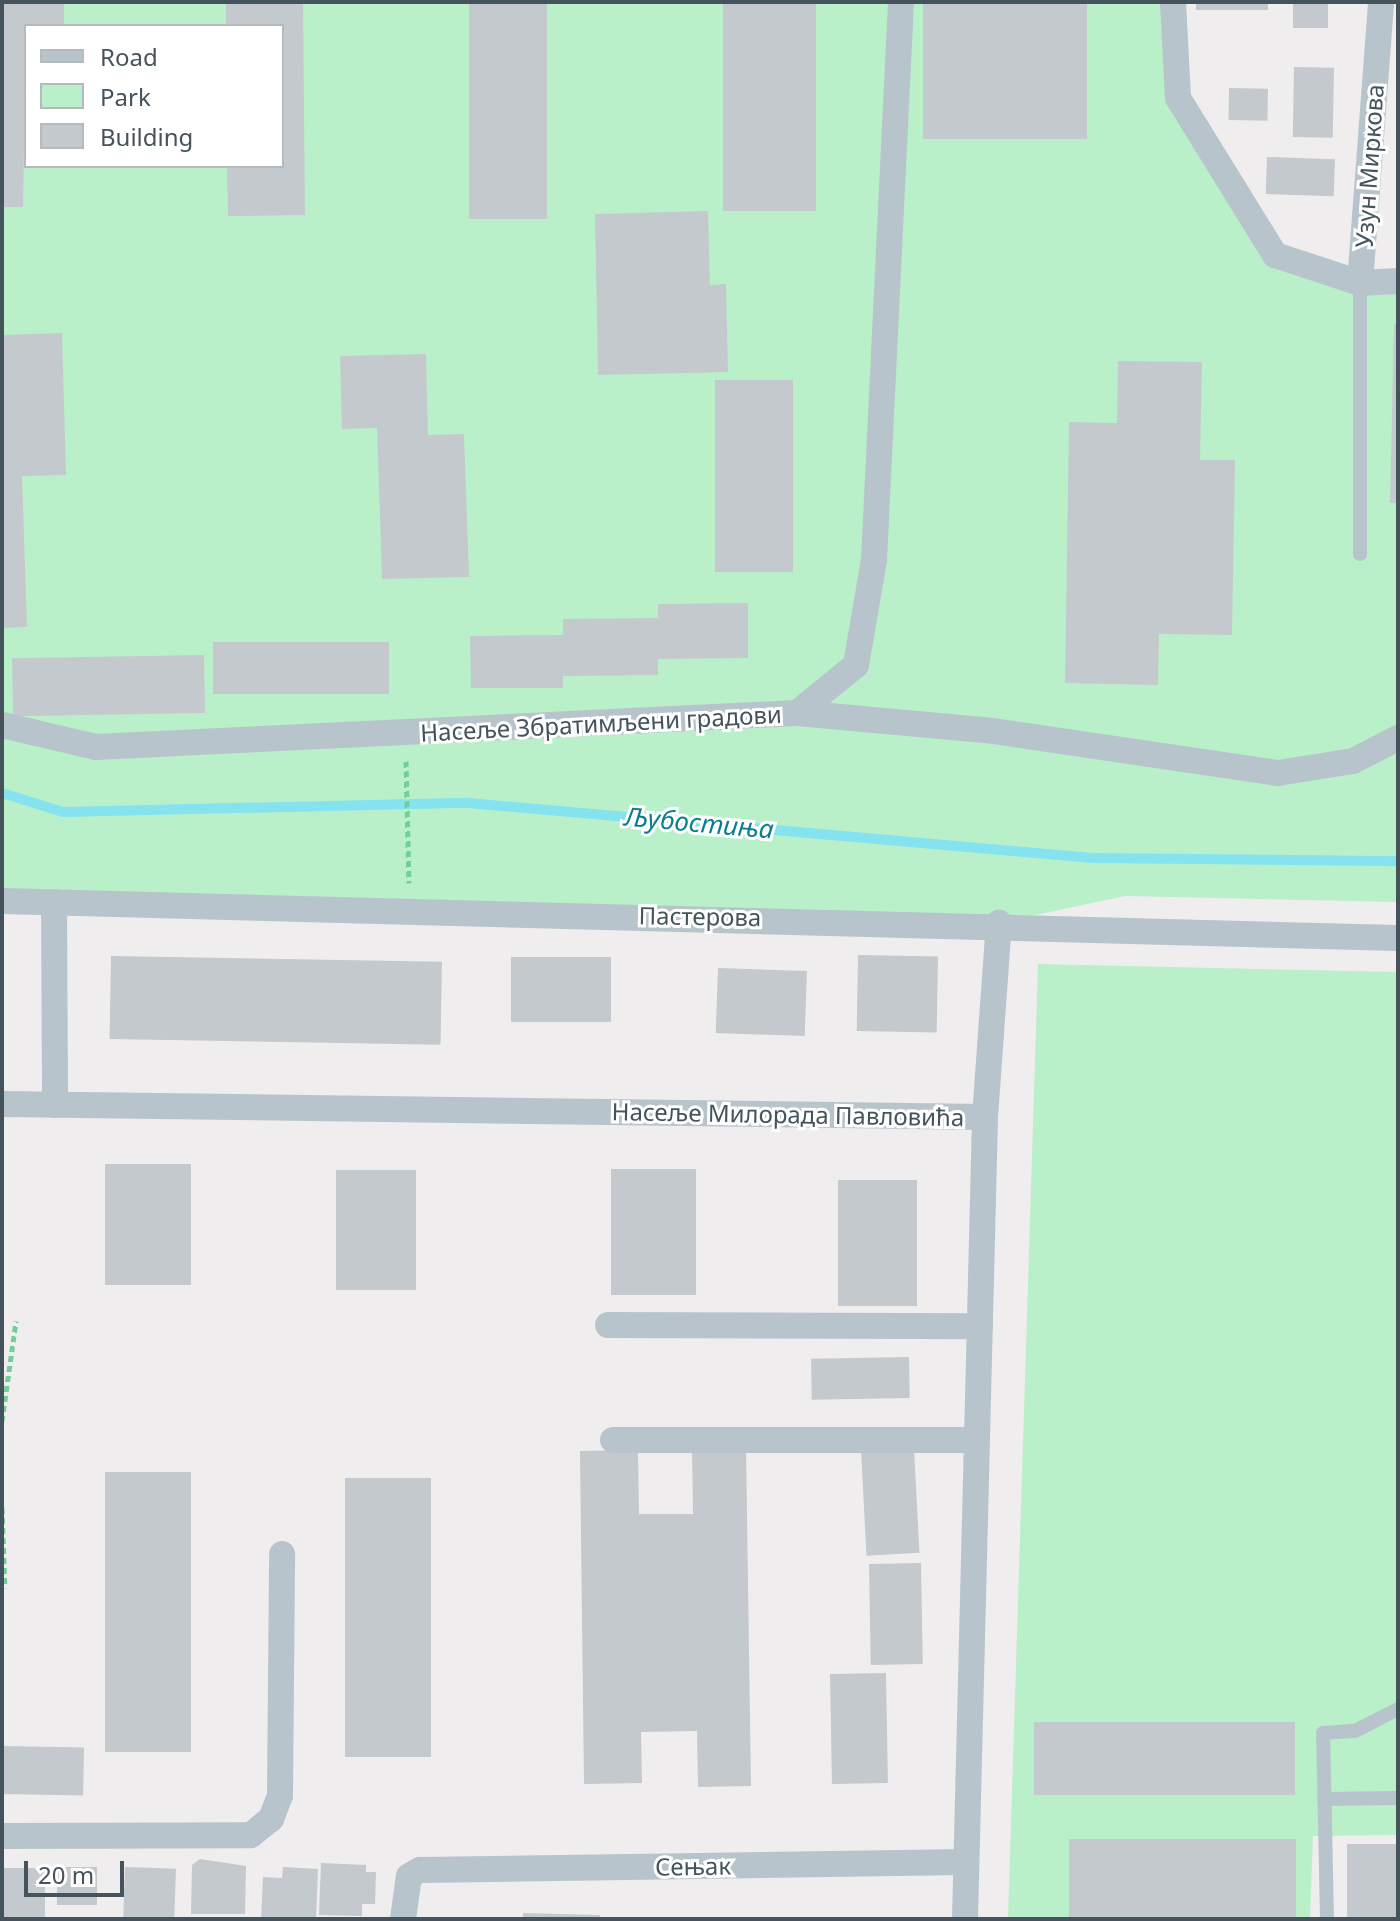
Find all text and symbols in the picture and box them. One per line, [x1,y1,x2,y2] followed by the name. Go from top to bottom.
[24,24,284,168] legend
[100,40,158,73] text: Road
[100,80,151,113] text: Park
[1349,83,1389,249] street label: Узун Миркова
[100,120,193,153] text: Building
[420,699,782,747] street label: Насеље Збратимљени градови
[623,801,775,845] water label: Љубостиња
[638,901,762,931] street label: Пастерова
[611,1097,965,1131] street label: Насеље Милорада Павловића
[28,1845,128,1895] scale bar
[655,1851,731,1881] street label: Сењак
[38,1858,94,1891] text: 20 m

